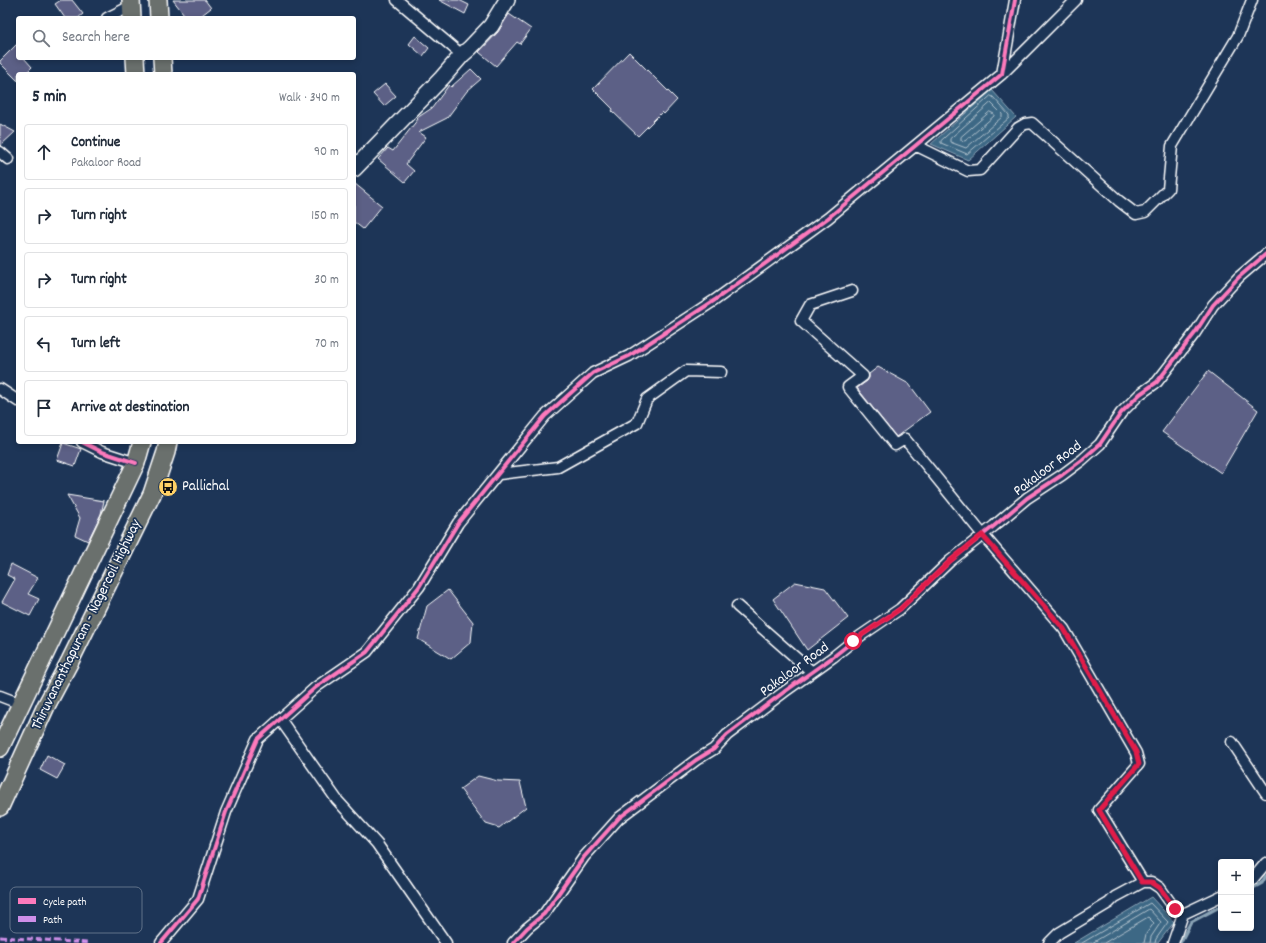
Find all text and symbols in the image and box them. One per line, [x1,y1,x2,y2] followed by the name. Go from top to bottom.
[16,16,356,60] search box
[30,27,52,49] icon: search
[62,27,130,49] text: Search here
[32,86,66,110] text: 5 min
[279,89,340,108] text: Walk · 340 m
[71,132,120,154] text: Continue
[33,141,55,163] icon: ahead
[314,143,339,162] text: 90 m
[71,154,141,173] text: Pakaloor Road
[33,205,55,227] icon: right
[71,205,127,227] text: Turn right
[311,207,339,226] text: 150 m
[33,269,55,291] icon: right
[71,269,127,291] text: Turn right
[314,271,339,290] text: 30 m
[33,333,55,355] icon: left
[71,333,120,355] text: Turn left
[315,335,339,354] text: 70 m
[33,397,55,419] icon: arrive
[71,397,189,419] text: Arrive at destination
[1009,436,1087,502] street label: Pakaloor Road
[157,476,179,498] bus stop icon: Pallichal
[182,476,230,498] place label: Pallichal
[26,515,148,734] street label: Thiruvananthapuram - Nagercoil Highway
[844,632,862,650] route start
[756,637,834,703] street label: Pakaloor Road
[1218,859,1254,931] map controls
[1218,859,1254,895] button: +
[10,887,142,933] legend
[43,895,87,911] text: Cycle path
[1218,895,1254,931] button: −
[1166,900,1184,918] route end
[43,913,62,929] text: Path

